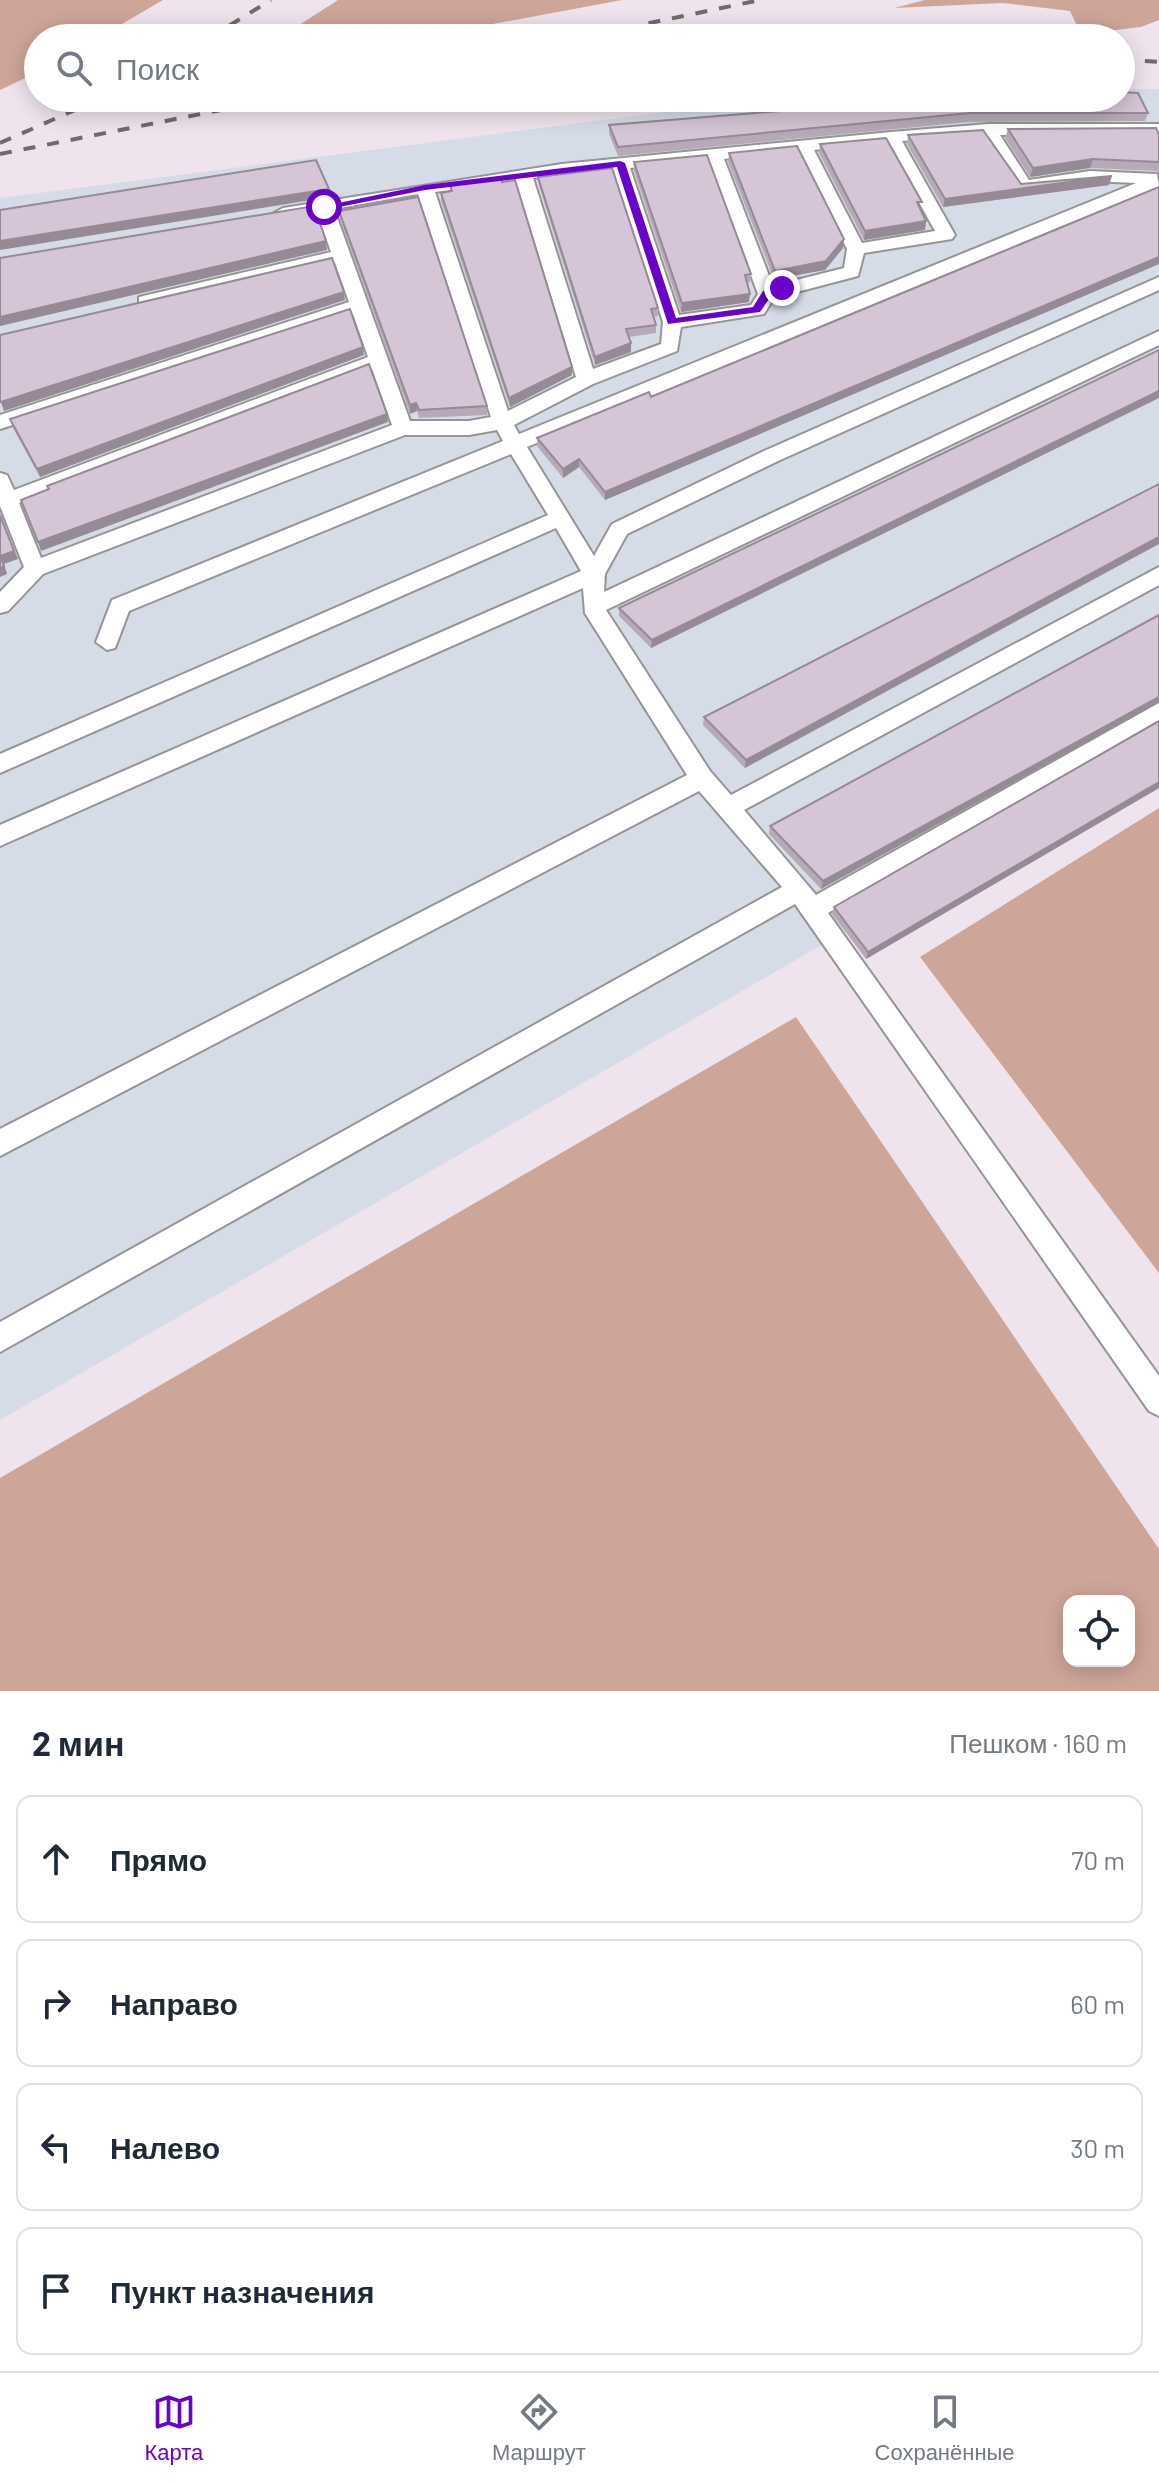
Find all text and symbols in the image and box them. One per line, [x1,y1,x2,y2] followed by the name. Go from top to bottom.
[24,24,1135,112] search box
[52,46,96,90] icon: search
[116,50,199,86] text: Поиск
[306,189,342,225] route start
[764,270,800,306] route end
[1063,1595,1135,1667] map controls
[1063,1595,1135,1667] button: locate
[32,1722,124,1763] text: 2 мин
[949,1727,1127,1758] text: Пешком · 160 m
[34,1837,78,1881] icon: ahead
[110,1841,207,1877] text: Прямо
[1071,1844,1125,1875] text: 70 m
[34,1981,78,2025] icon: right
[110,1985,238,2021] text: Направо
[1070,1988,1125,2019] text: 60 m
[34,2125,78,2169] icon: left
[110,2129,220,2165] text: Налево
[1070,2132,1125,2163] text: 30 m
[34,2269,78,2313] icon: arrive
[110,2273,374,2309] text: Пункт назначения
[144,2390,203,2466] tab: Карта
[492,2390,586,2466] tab: Маршрут
[875,2390,1015,2466] tab: Сохранённые

